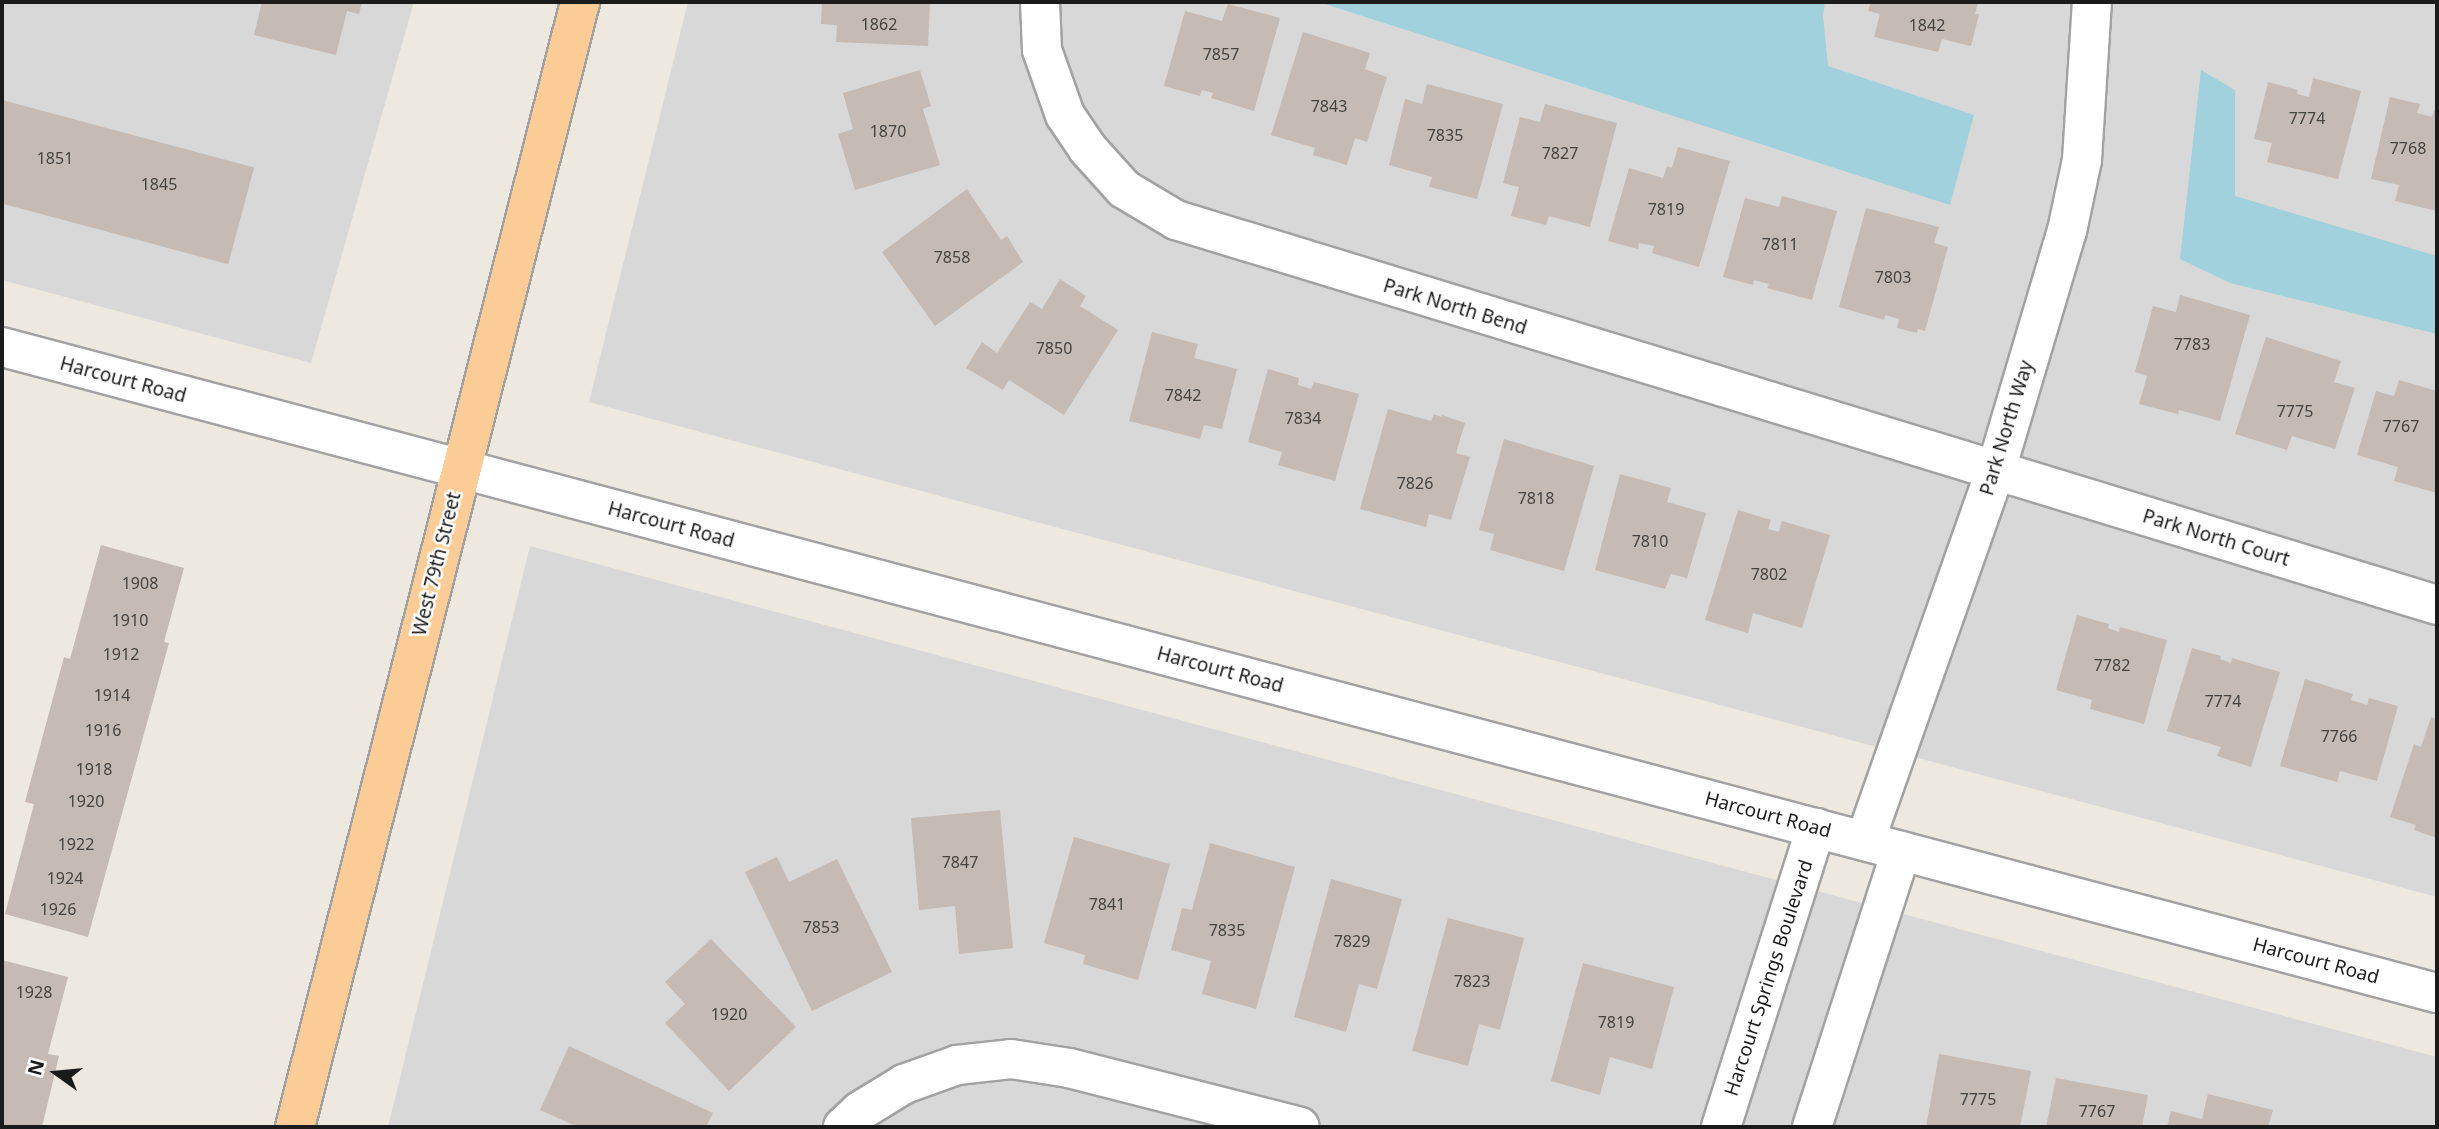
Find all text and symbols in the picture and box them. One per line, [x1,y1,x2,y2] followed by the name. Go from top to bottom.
[861,14,897,34] house number: 1862
[1909,15,1945,35] house number: 1842
[1203,44,1239,64] house number: 7857
[1311,96,1347,116] house number: 7843
[2289,108,2325,128] house number: 7774
[870,121,906,141] house number: 1870
[1427,125,1463,145] house number: 7835
[2390,138,2426,158] house number: 7768
[1542,143,1578,163] house number: 7827
[37,148,73,168] house number: 1851
[141,174,177,194] house number: 1845
[1648,199,1684,219] house number: 7819
[1762,234,1798,254] house number: 7811
[934,247,970,267] house number: 7858
[1875,267,1911,287] house number: 7803
[1380,274,1530,340] street label: Park North Bend
[2174,334,2210,354] house number: 7783
[1036,338,1072,358] house number: 7850
[57,352,189,408] street label: Harcourt Road
[1976,358,2038,498] street label: Park North Way
[1165,385,1201,405] house number: 7842
[2277,401,2313,421] house number: 7775
[1285,408,1321,428] house number: 7834
[2383,416,2419,436] house number: 7767
[1397,473,1433,493] house number: 7826
[1518,488,1554,508] house number: 7818
[408,490,466,638] street label: West 79th Street
[605,497,737,553] street label: Harcourt Road
[2140,505,2292,571] street label: Park North Court
[1632,531,1668,551] house number: 7810
[1751,564,1787,584] house number: 7802
[122,573,158,593] house number: 1908
[112,610,148,630] house number: 1910
[1154,642,1286,698] street label: Harcourt Road
[103,644,139,664] house number: 1912
[2094,655,2130,675] house number: 7782
[94,685,130,705] house number: 1914
[2205,691,2241,711] house number: 7774
[85,720,121,740] house number: 1916
[2321,726,2357,746] house number: 7766
[76,759,112,779] house number: 1918
[1702,787,1834,843] street label: Harcourt Road
[68,791,104,811] house number: 1920
[58,834,94,854] house number: 1922
[942,852,978,872] house number: 7847
[1720,857,1818,1099] street label: Harcourt Springs Boulevard
[47,868,83,888] house number: 1924
[1089,894,1125,914] house number: 7841
[40,899,76,919] house number: 1926
[803,917,839,937] house number: 7853
[1209,920,1245,940] house number: 7835
[1334,931,1370,951] house number: 7829
[2250,933,2382,989] street label: Harcourt Road
[1454,971,1490,991] house number: 7823
[16,982,52,1002] house number: 1928
[711,1004,747,1024] house number: 1920
[1598,1012,1634,1032] house number: 7819
[21,1038,91,1108] north arrow
[21,1057,50,1078] text: N
[1960,1089,1996,1109] house number: 7775
[2079,1101,2115,1121] house number: 7767

